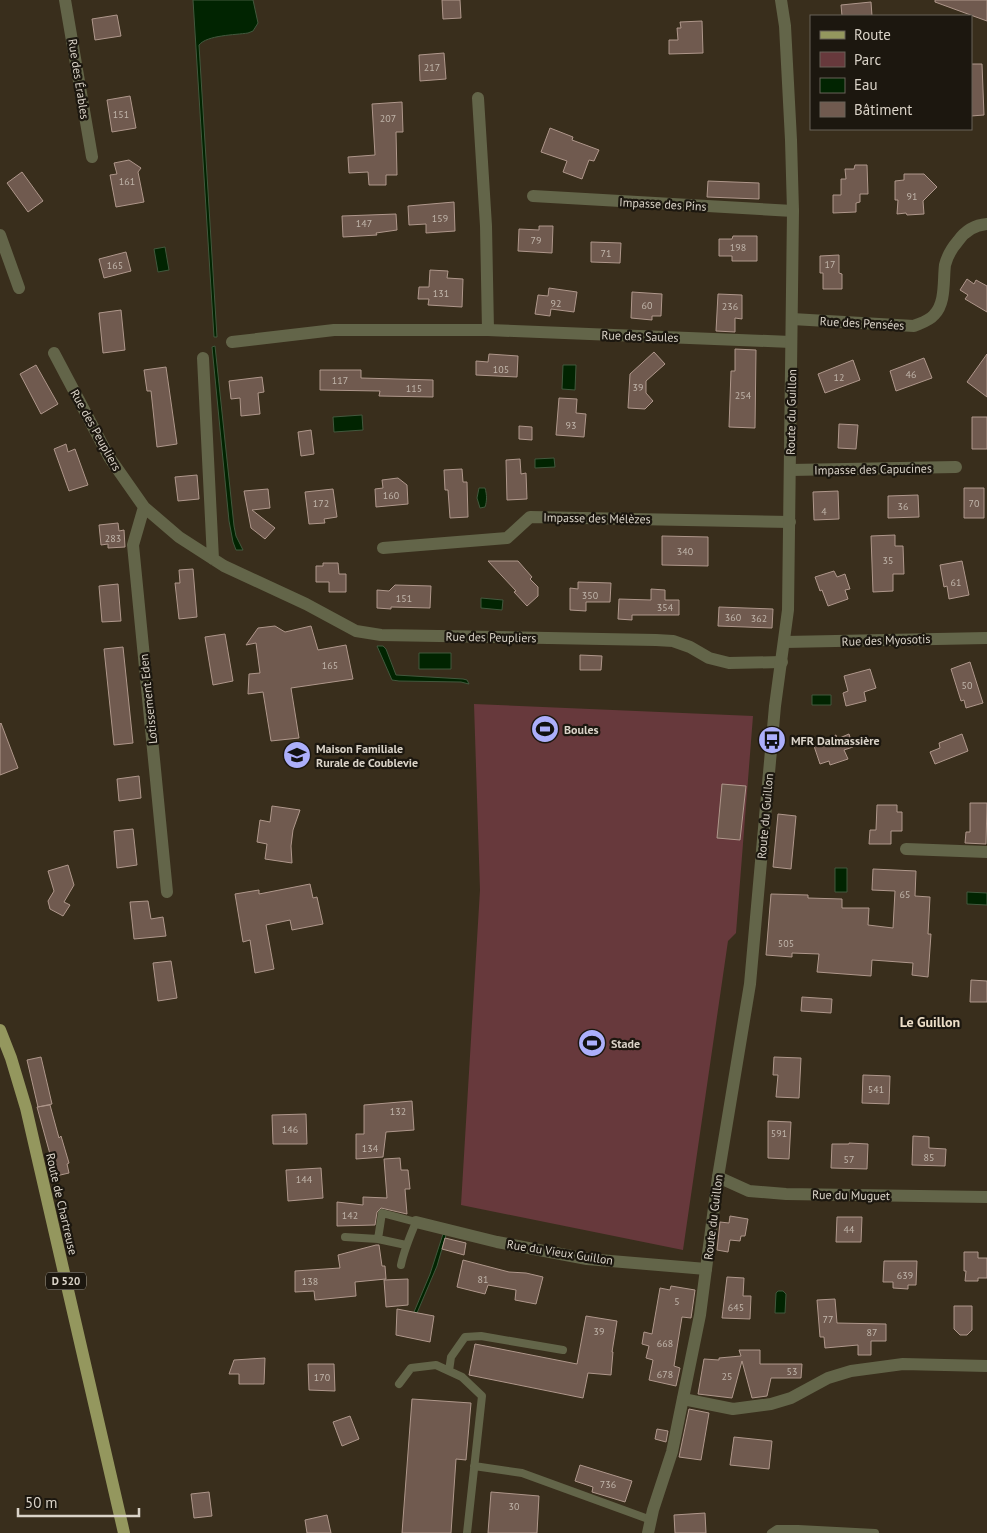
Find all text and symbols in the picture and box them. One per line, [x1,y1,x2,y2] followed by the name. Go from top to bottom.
[810,15,972,130] legend
[854,25,891,44] text: Route
[65,38,93,120] street label: Rue des Érables
[854,50,881,69] text: Parc
[424,61,440,74] house number: 217
[854,75,878,94] text: Eau
[854,100,912,119] text: Bâtiment
[113,108,129,121] house number: 151
[380,112,396,125] house number: 207
[119,175,135,188] house number: 161
[907,190,917,203] house number: 91
[619,194,707,214] street label: Impasse des Pins
[432,212,448,225] house number: 159
[356,217,372,230] house number: 147
[531,234,541,247] house number: 79
[730,241,746,254] house number: 198
[601,247,611,260] house number: 71
[825,258,835,271] house number: 17
[107,259,123,272] house number: 165
[433,287,449,300] house number: 131
[551,297,561,310] house number: 92
[642,299,653,312] house number: 60
[722,300,738,313] house number: 236
[819,313,905,333] street label: Rue des Pensées
[601,327,679,345] street label: Rue des Saules
[493,363,509,376] house number: 105
[906,368,916,381] house number: 46
[783,369,799,455] street label: Route du Guillon
[834,371,844,384] house number: 12
[332,374,348,387] house number: 117
[633,381,643,394] house number: 39
[406,382,422,395] house number: 115
[67,387,125,473] street label: Rue des Peupliers
[735,389,752,402] house number: 254
[566,419,576,432] house number: 93
[814,460,932,478] street label: Impasse des Capucines
[383,489,400,502] house number: 160
[313,497,329,510] house number: 172
[969,497,980,510] house number: 70
[898,500,908,513] house number: 36
[821,505,827,518] house number: 4
[543,510,651,526] street label: Impasse des Mélèzes
[105,532,121,545] house number: 283
[677,545,694,558] house number: 340
[883,554,893,567] house number: 35
[951,576,961,589] house number: 61
[582,589,599,602] house number: 350
[396,592,412,605] house number: 151
[657,601,674,614] house number: 354
[725,611,742,624] house number: 360
[751,612,767,625] house number: 362
[445,629,537,645] street label: Rue des Peupliers
[841,631,931,649] street label: Rue des Myosotis
[136,653,160,745] street label: Lotissement Eden
[322,659,338,672] house number: 165
[962,679,973,692] house number: 50
[530,714,560,744] sports icon: Boules
[564,722,599,737] place label: Boules
[757,725,787,755] bus stop icon: MFR Dalmassière
[791,733,880,748] place label: MFR Dalmassière
[282,740,312,770] school or university icon: Maison Familiale Rurale de Coublevie
[316,741,418,770] place label: Maison Familiale Rurale de Coublevie
[754,773,776,859] street label: Route du Guillon
[900,888,910,901] house number: 65
[778,937,794,950] house number: 505
[900,1013,960,1031] district label: Le Guillon
[577,1028,607,1058] sports icon: Stade
[611,1036,640,1051] place label: Stade
[868,1083,884,1096] house number: 541
[390,1105,406,1118] house number: 132
[282,1123,298,1136] house number: 146
[771,1127,787,1140] house number: 591
[362,1142,379,1155] house number: 134
[924,1151,934,1164] house number: 85
[43,1152,81,1256] street label: Route de Chartreuse
[844,1153,854,1166] house number: 57
[296,1173,313,1186] house number: 144
[700,1173,726,1261] street label: Route du Guillon
[812,1187,890,1203] street label: Rue du Muguet
[342,1209,358,1222] house number: 142
[844,1223,855,1236] house number: 44
[506,1236,614,1268] street label: Rue du Vieux Guillon
[897,1269,913,1282] house number: 639
[46,1272,86,1290] road number: D 520
[478,1273,488,1286] house number: 81
[302,1275,318,1288] house number: 138
[674,1295,680,1308] house number: 5
[728,1301,744,1314] house number: 645
[823,1313,833,1326] house number: 77
[594,1325,604,1338] house number: 39
[867,1326,877,1339] house number: 87
[657,1337,673,1350] house number: 668
[787,1365,797,1378] house number: 53
[657,1368,673,1381] house number: 678
[722,1370,732,1383] house number: 25
[314,1371,331,1384] house number: 170
[600,1478,616,1491] house number: 736
[18,1486,139,1518] scale bar
[25,1493,58,1512] text: 50 m
[509,1500,520,1513] house number: 30

